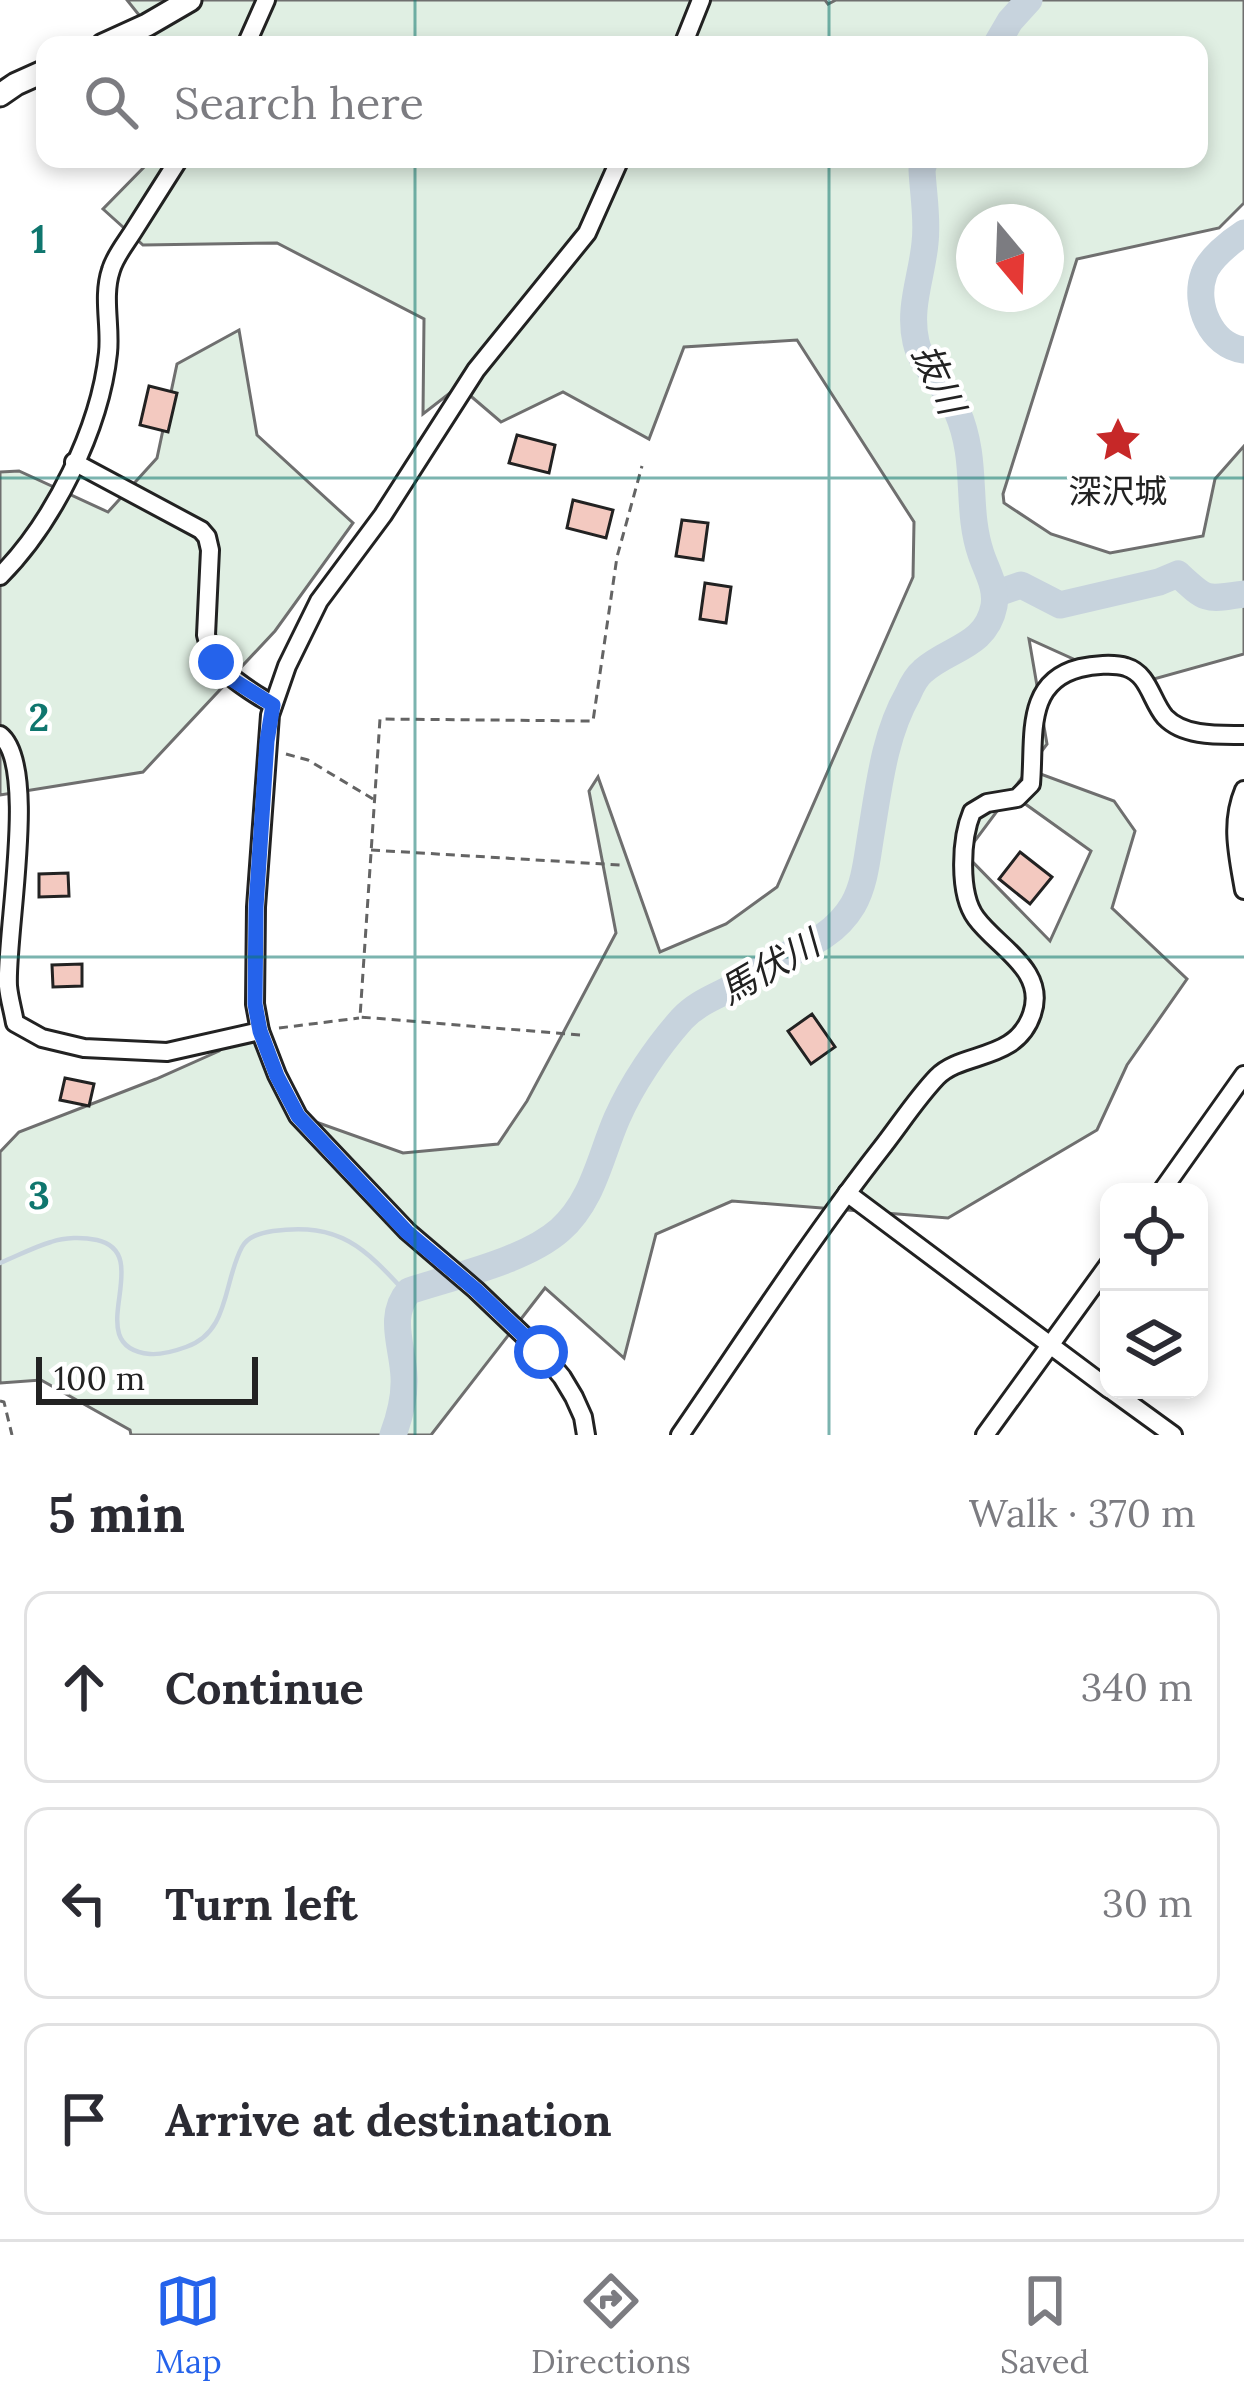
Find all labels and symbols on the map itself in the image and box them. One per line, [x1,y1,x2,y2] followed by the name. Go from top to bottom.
[956,204,1064,312] north arrow
[31,214,47,264] text: 1
[903,337,977,425] water label: 抜川
[1093,415,1143,465] place icon: 深沢城
[1069,470,1168,512] place label: 深沢城
[189,635,243,689] route end
[29,692,49,742] text: 2
[711,918,831,1014] water label: 馬伏川
[28,1170,50,1220] text: 3
[514,1325,568,1379] route start
[36,1351,258,1404] scale bar

